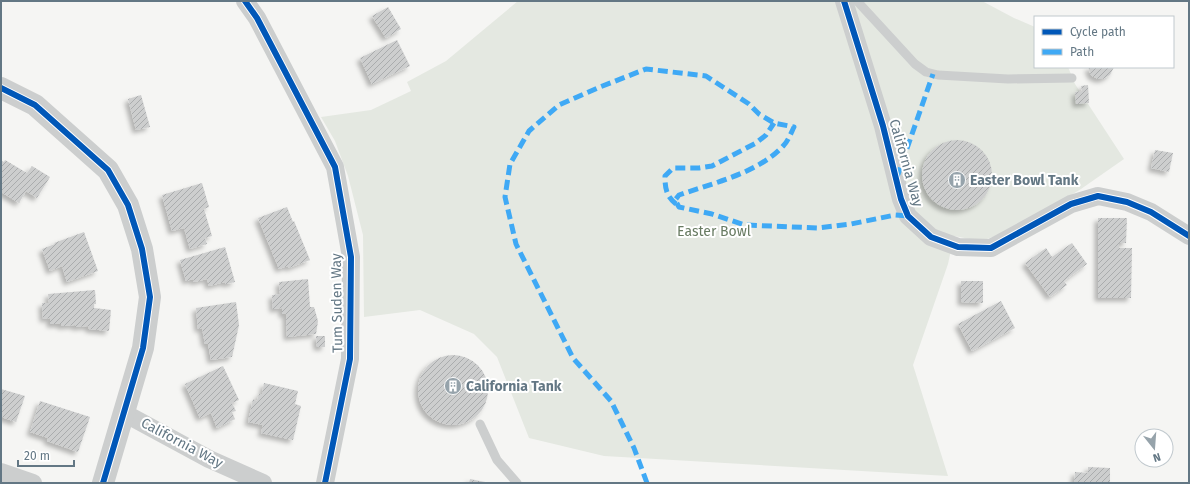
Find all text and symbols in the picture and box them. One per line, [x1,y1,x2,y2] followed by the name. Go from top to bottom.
[1034,16,1174,68] legend
[1070,25,1126,39] text: Cycle path
[1070,45,1094,59] text: Path
[885,117,927,209] street label: California Way
[947,170,967,190] building icon: Easter Bowl Tank
[970,172,1079,189] place label: Easter Bowl Tank
[677,223,751,240] park label: Easter Bowl
[328,253,346,353] street label: Tum Suden Way
[443,376,463,396] building icon: California Tank
[466,378,562,395] place label: California Tank
[138,414,226,472] street label: California Way
[1134,428,1174,468] north arrow
[18,442,74,468] scale bar
[24,449,50,463] text: 20 m
[1151,450,1162,464] text: N

